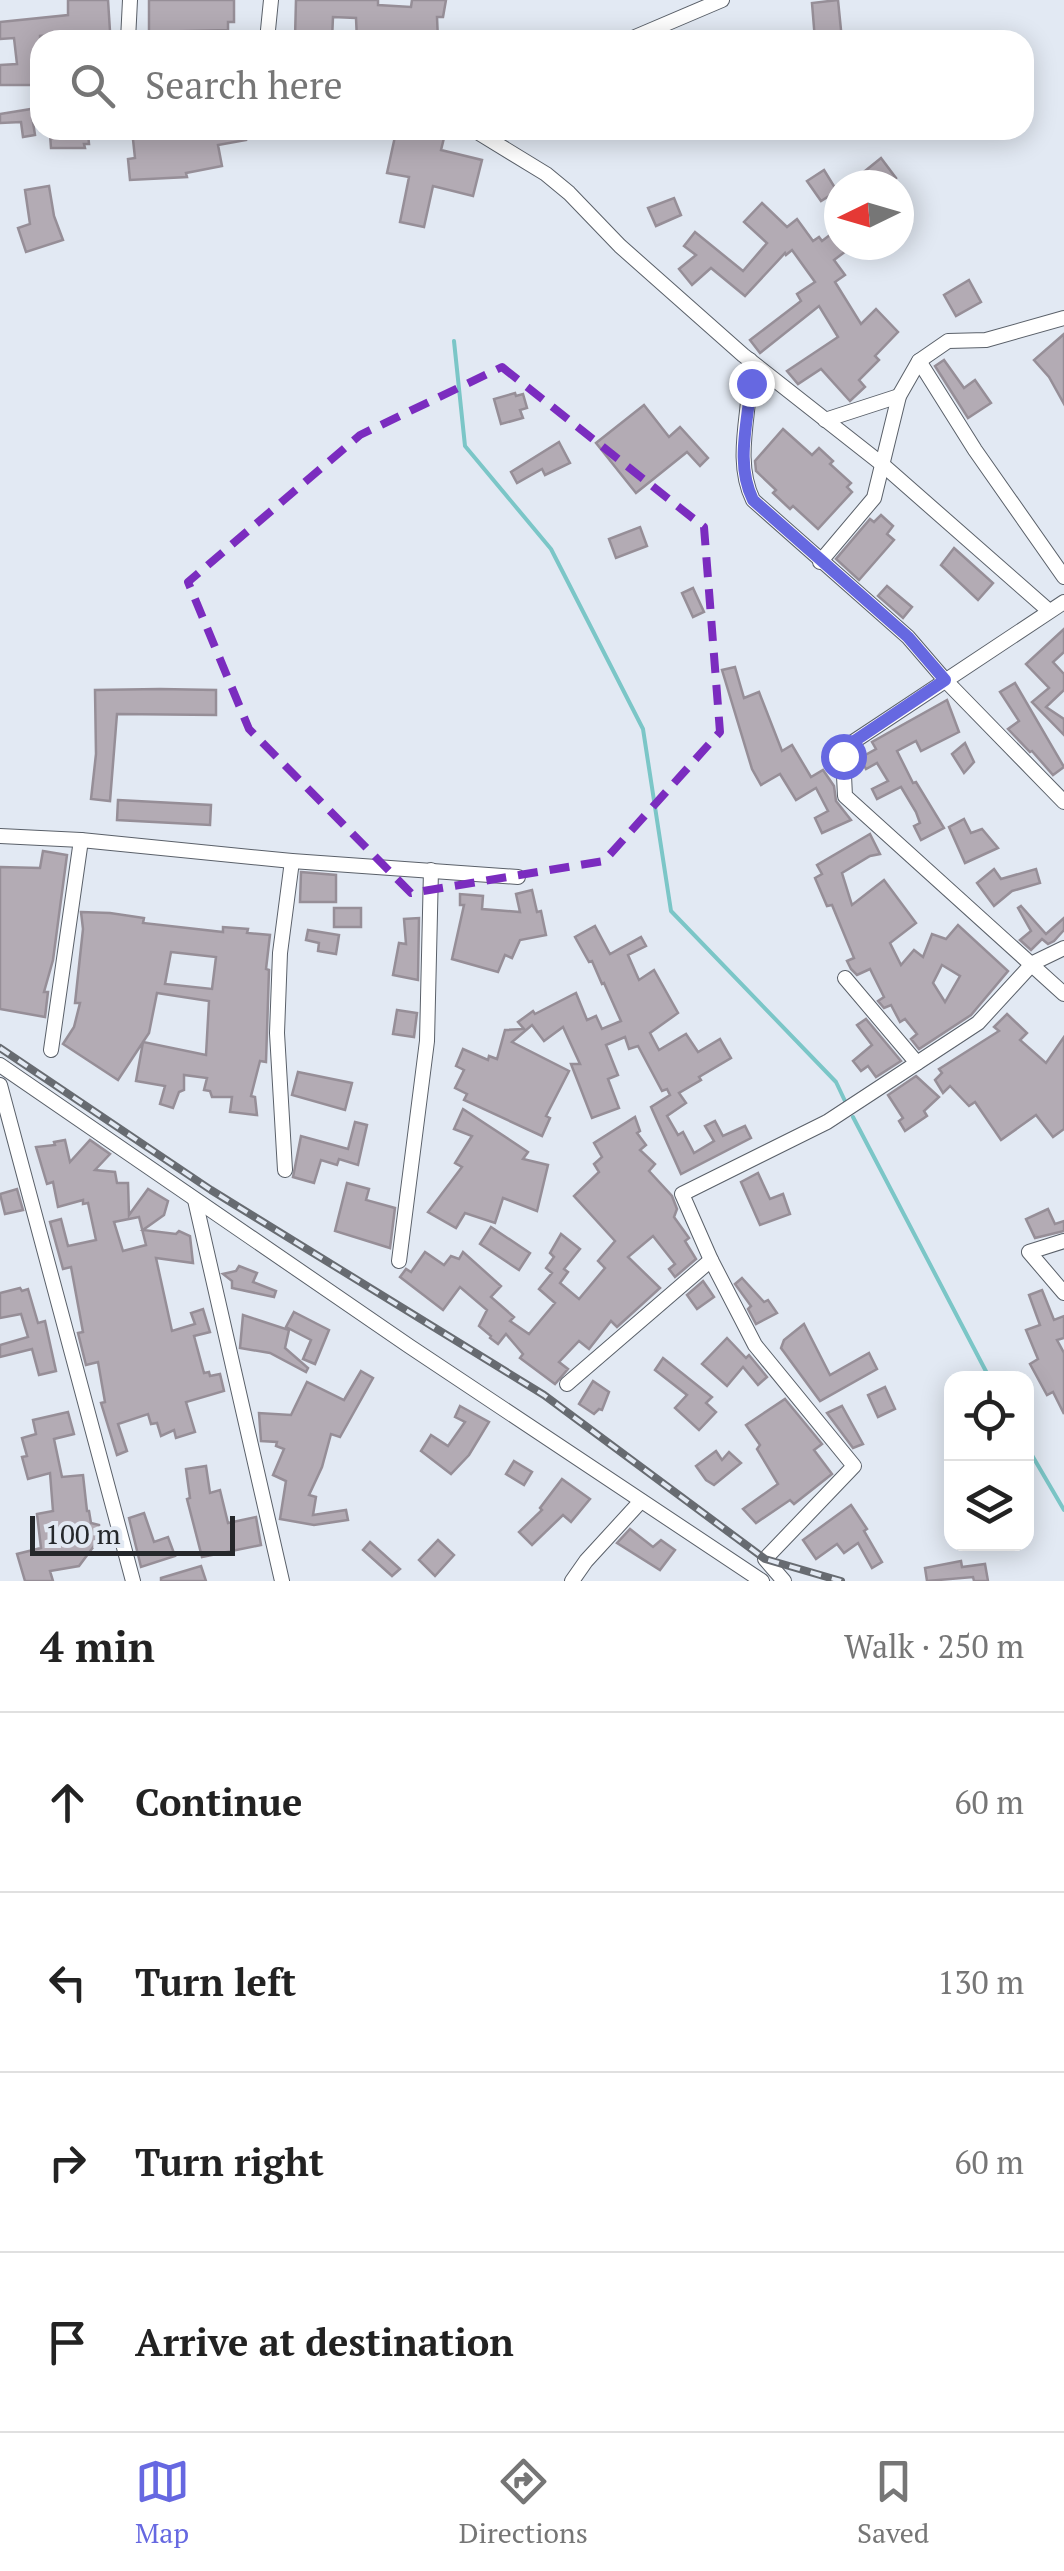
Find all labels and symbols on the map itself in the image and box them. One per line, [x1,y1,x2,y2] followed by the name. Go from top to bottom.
[824,170,914,260] north arrow
[729,361,775,407] route end
[821,734,867,780] route start
[30,1511,235,1556] scale bar

